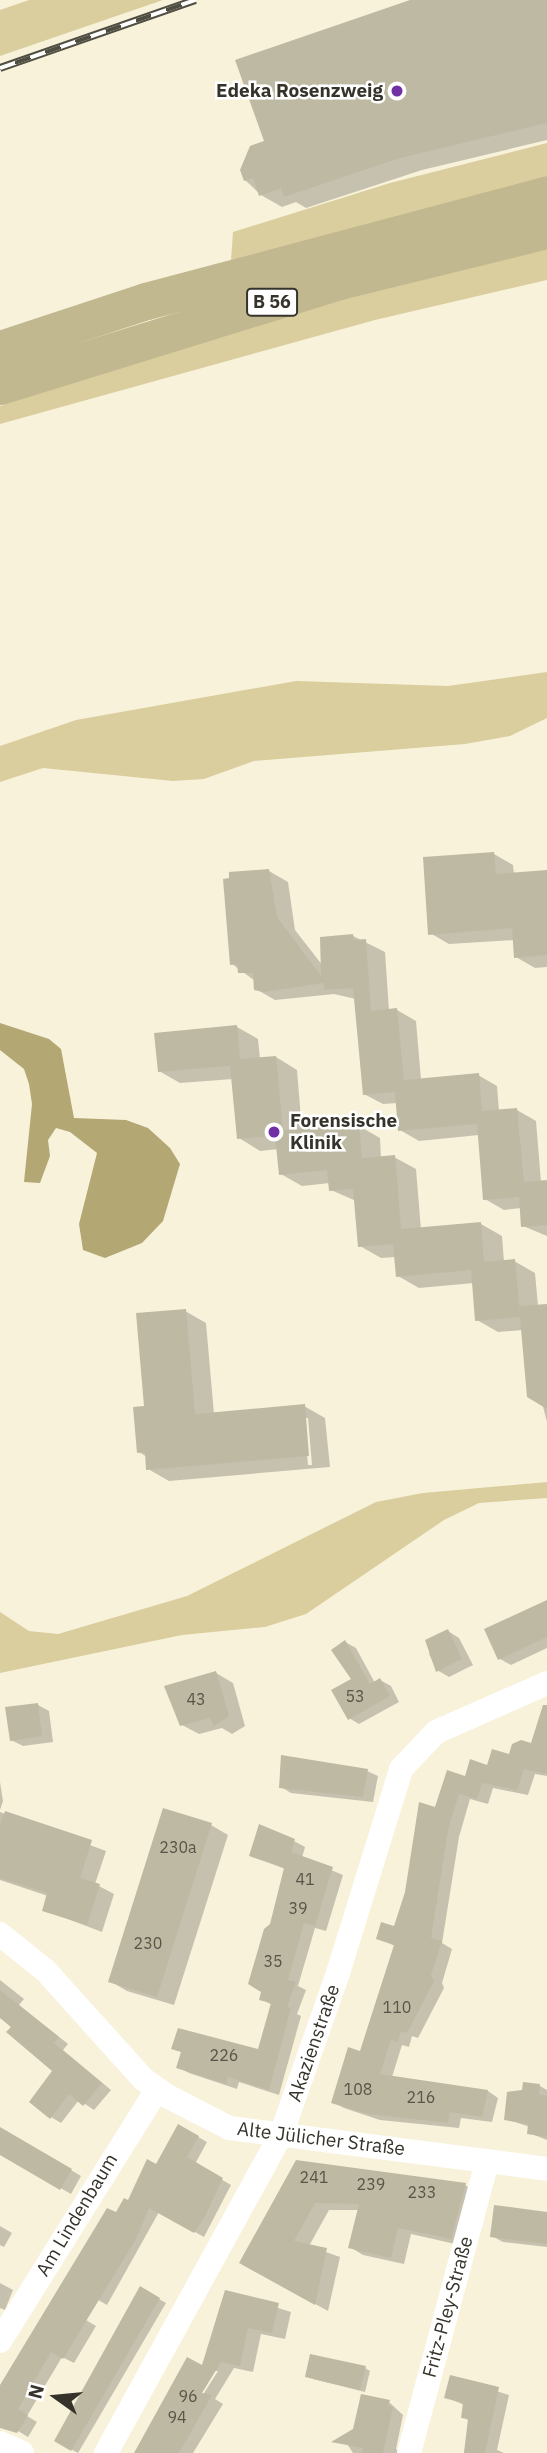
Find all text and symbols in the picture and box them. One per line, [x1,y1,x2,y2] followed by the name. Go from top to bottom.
[216,80,383,102] place label: Edeka Rosenzweig
[389,83,405,99] marker: Edeka Rosenzweig
[246,288,298,316] road number: B 56
[290,1110,397,1154] place label: Forensische Klinik
[264,1122,284,1142] marker: Forensische Klinik
[345,1686,365,1706] house number: 53
[186,1689,206,1709] house number: 43
[159,1837,197,1857] house number: 230a
[295,1869,315,1889] house number: 41
[288,1898,308,1918] house number: 39
[134,1933,162,1953] house number: 230
[263,1951,283,1971] house number: 35
[283,1981,345,2105] street label: Akazienstraße
[383,1997,411,2017] house number: 110
[210,2045,238,2065] house number: 226
[344,2079,372,2099] house number: 108
[407,2087,435,2107] house number: 216
[236,2117,406,2161] street label: Alte Jülicher Straße
[31,2150,123,2280] street label: Am Lindenbaum
[300,2167,328,2187] house number: 241
[357,2174,385,2194] house number: 239
[408,2182,436,2202] house number: 233
[418,2234,478,2380] street label: Fritz-Pley-Straße
[21,2362,91,2432] north arrow
[22,2382,49,2401] text: N
[178,2386,198,2406] house number: 96
[167,2407,187,2427] house number: 94

